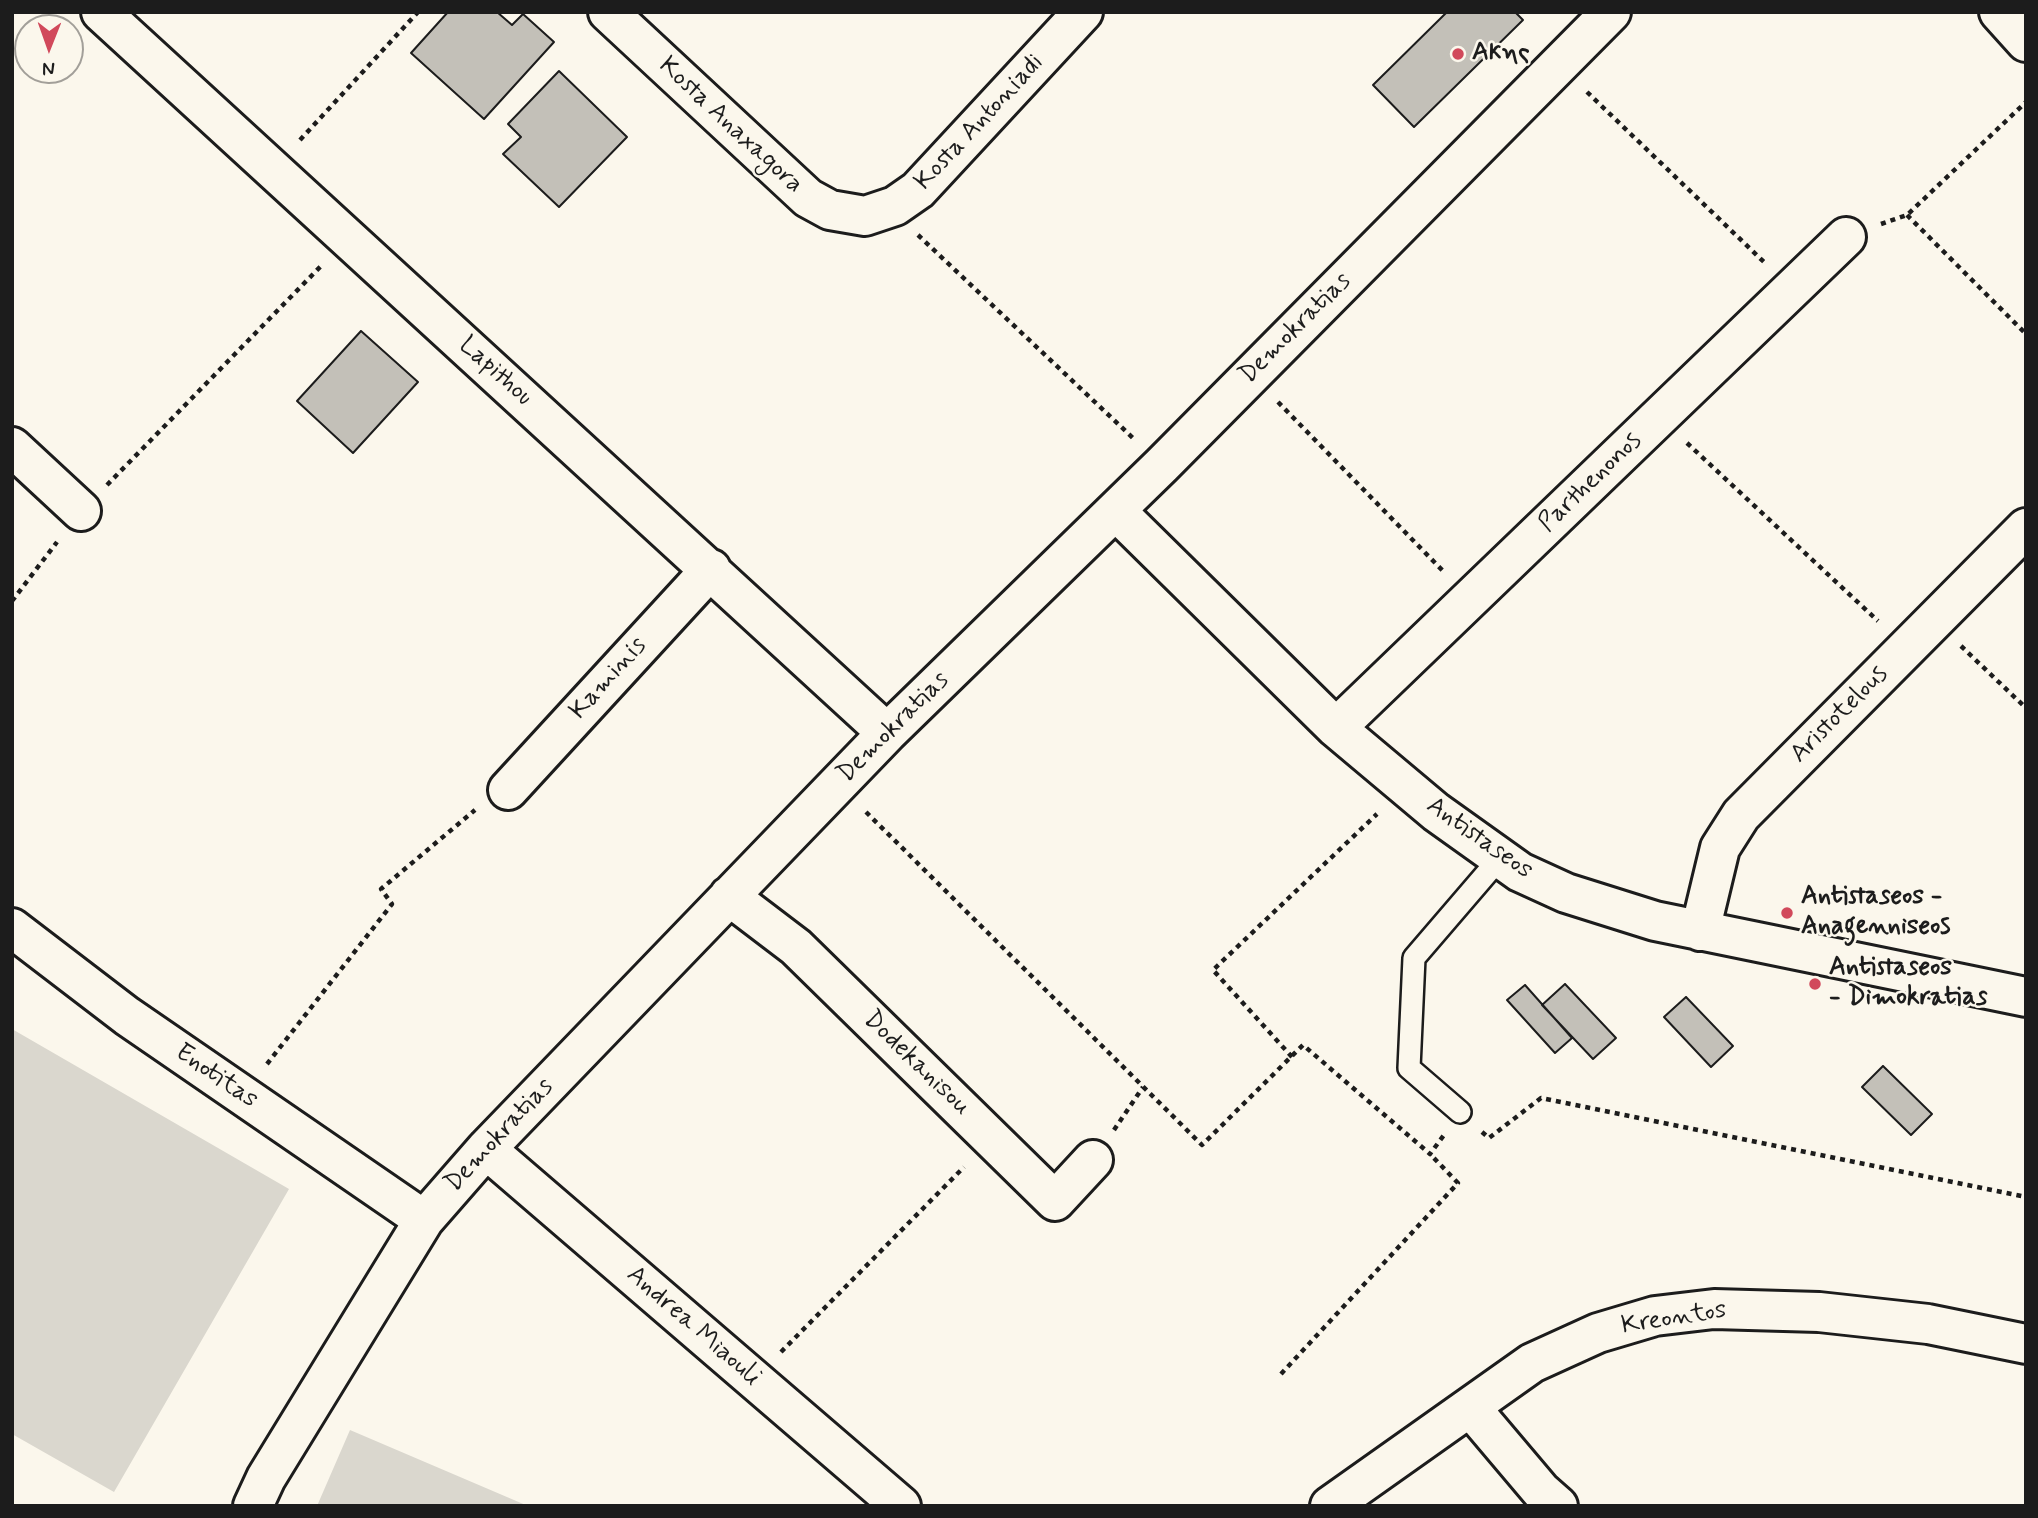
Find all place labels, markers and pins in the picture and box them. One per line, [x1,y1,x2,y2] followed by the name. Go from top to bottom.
[1472,38,1530,70] place label: Ακης
[1450,46,1466,62] marker: Ακης
[1801,882,1950,944] place label: Antistaseos - Anagenniseos
[1779,905,1795,921] marker: Antistaseos - Anagenniseos
[1829,953,1987,1014] place label: Antistaseos - Dimokratias
[1807,976,1823,992] marker: Antistaseos - Dimokratias

